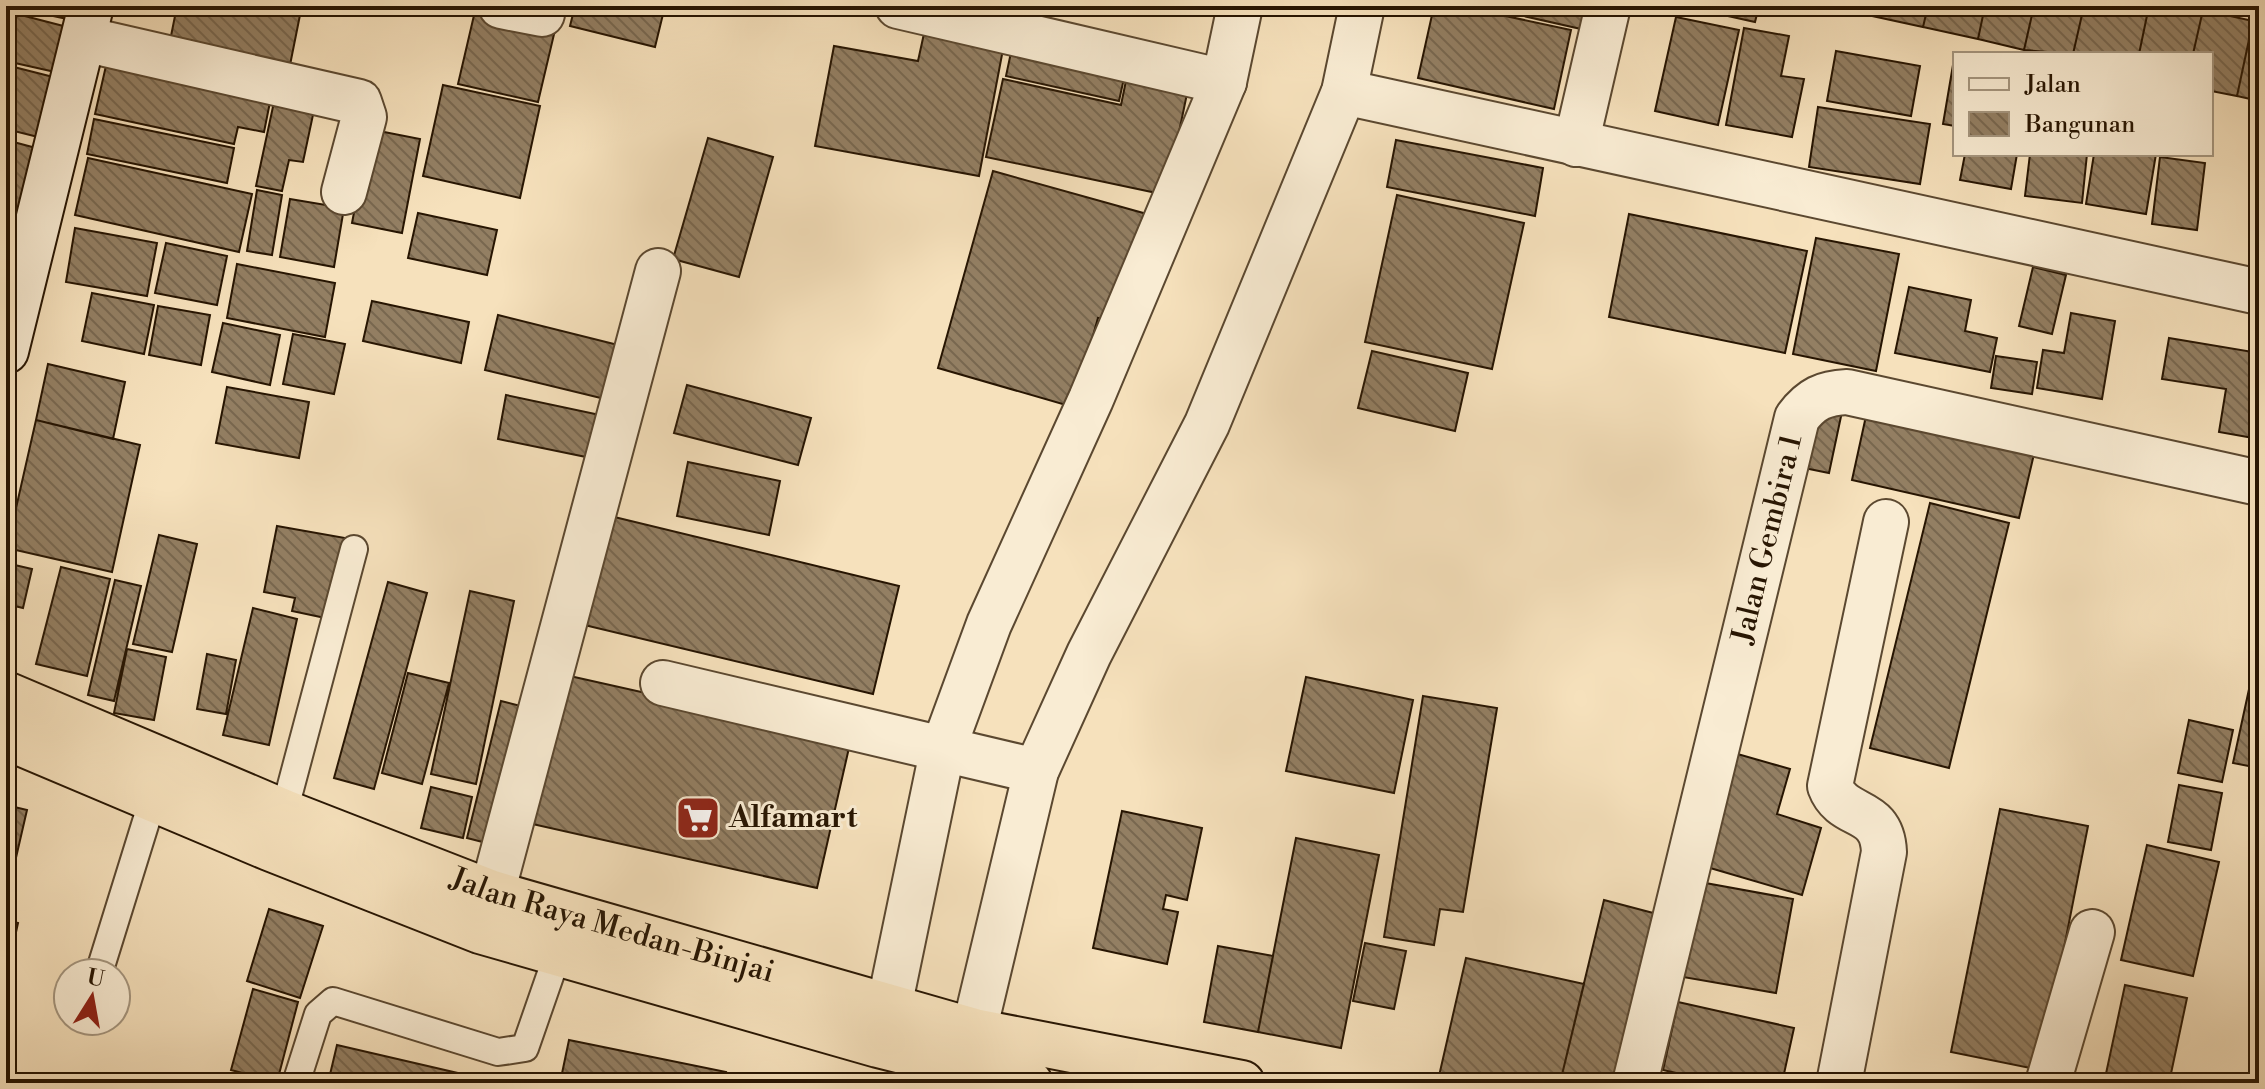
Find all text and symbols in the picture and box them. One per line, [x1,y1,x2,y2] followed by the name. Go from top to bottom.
[1953,52,2213,156] legend
[2024,70,2081,100] text: Jalan
[2024,110,2135,140] text: Bangunan
[1724,430,1811,648] street label: Jalan Gembira 1
[674,794,722,842] supermarket icon: Alfamart
[728,799,858,837] place label: Alfamart
[444,859,779,992] street label: Jalan Raya Medan-Binjai
[52,957,132,1037] north arrow
[85,964,106,994] text: U

